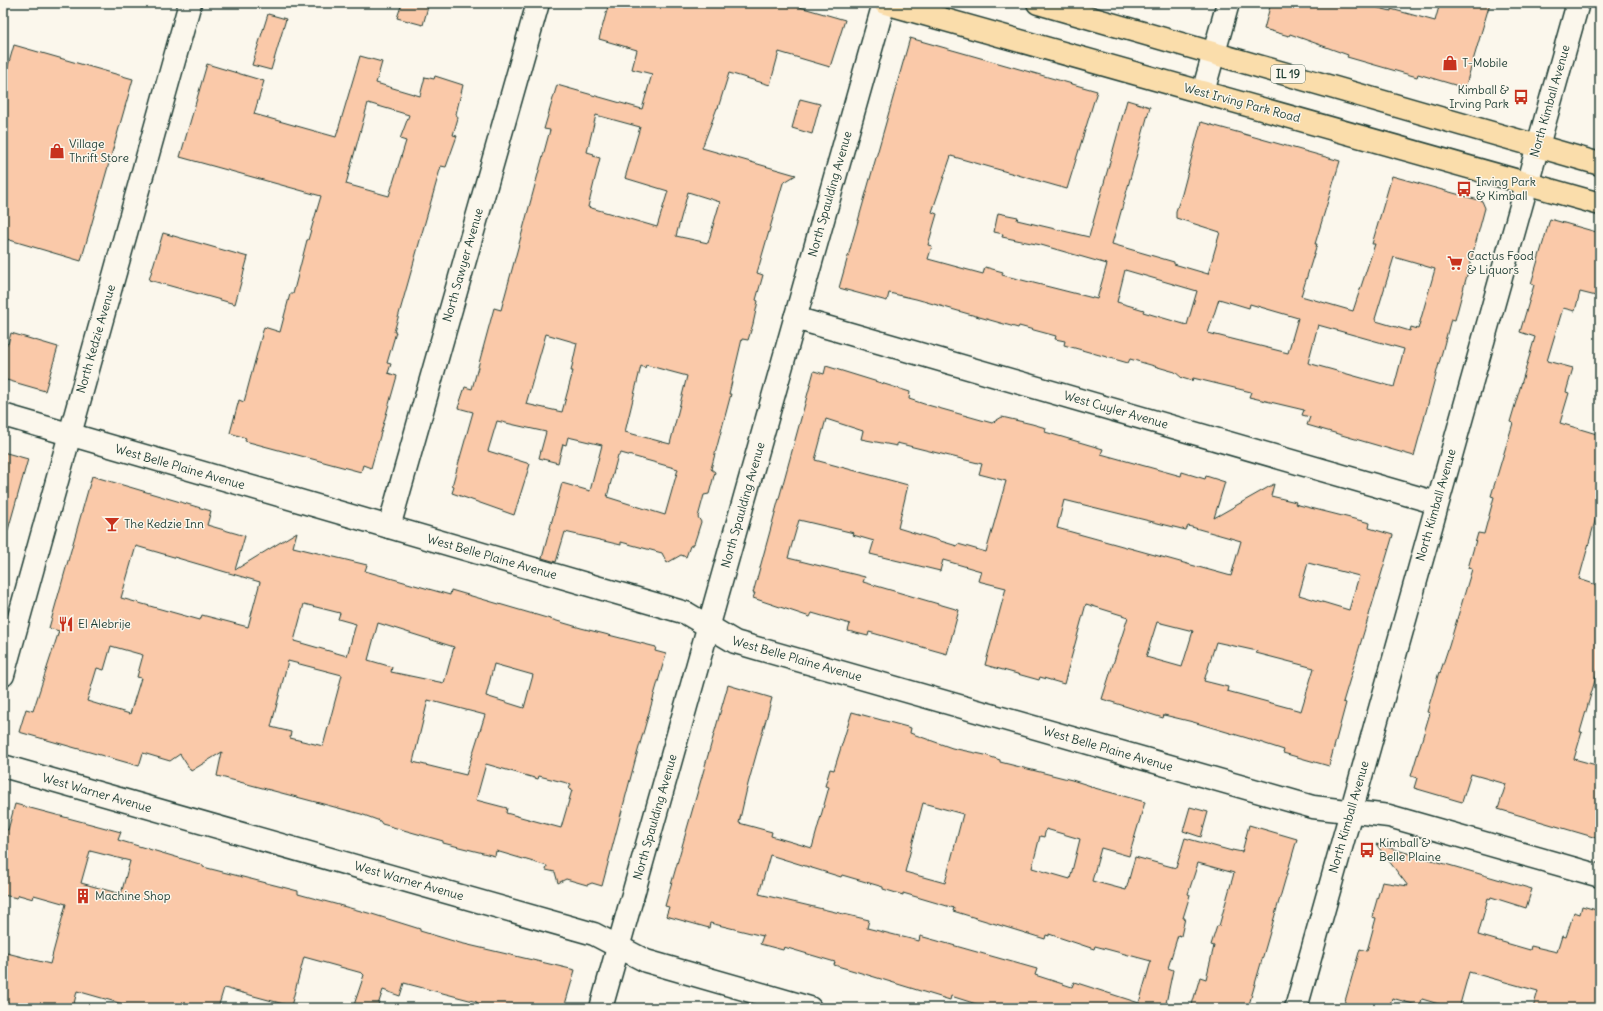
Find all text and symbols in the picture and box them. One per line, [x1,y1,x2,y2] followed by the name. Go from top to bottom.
[1526,43,1573,159] street label: North Kimball Avenue
[1441,54,1459,72] shop icon: T-Mobile
[1462,55,1508,70] place label: T-Mobile
[1271,65,1305,83] road number: IL 19
[1182,80,1302,125] street label: West Irving Park Road
[1449,82,1509,111] place label: Kimball & Irving Park
[1512,88,1530,106] bus stop icon: Kimball & Irving Park
[804,129,855,258] street label: North Spaulding Avenue
[69,136,129,165] place label: Village Thrift Store
[48,142,66,160] shop icon: Village Thrift Store
[1476,174,1536,203] place label: Irving Park & Kimball
[1455,180,1473,198] bus stop icon: Irving Park & Kimball
[439,206,486,324] street label: North Sawyer Avenue
[1467,248,1534,277] place label: Cactus Food & Liquors
[1446,254,1464,272] supermarket icon: Cactus Food & Liquors
[73,283,118,395] street label: North Kedzie Avenue
[1062,387,1170,432] street label: West Cuyler Avenue
[717,440,768,569] street label: North Spaulding Avenue
[114,441,247,492] street label: West Belle Plaine Avenue
[1412,447,1459,563] street label: North Kimball Avenue
[103,515,121,533] bar icon: The Kedzie Inn
[124,516,204,531] place label: The Kedzie Inn
[426,531,559,582] street label: West Belle Plaine Avenue
[57,615,75,633] restaurant icon: El Alebrije
[78,616,131,631] place label: El Alebrije
[731,633,864,684] street label: West Belle Plaine Avenue
[1042,723,1175,774] street label: West Belle Plaine Avenue
[629,752,680,881] street label: North Spaulding Avenue
[1325,759,1372,875] street label: North Kimball Avenue
[41,770,153,815] street label: West Warner Avenue
[1379,835,1441,864] place label: Kimball & Belle Plaine
[1358,841,1376,859] bus stop icon: Kimball & Belle Plaine
[353,858,465,903] street label: West Warner Avenue
[74,887,92,905] building icon: Machine Shop
[95,888,171,903] place label: Machine Shop

